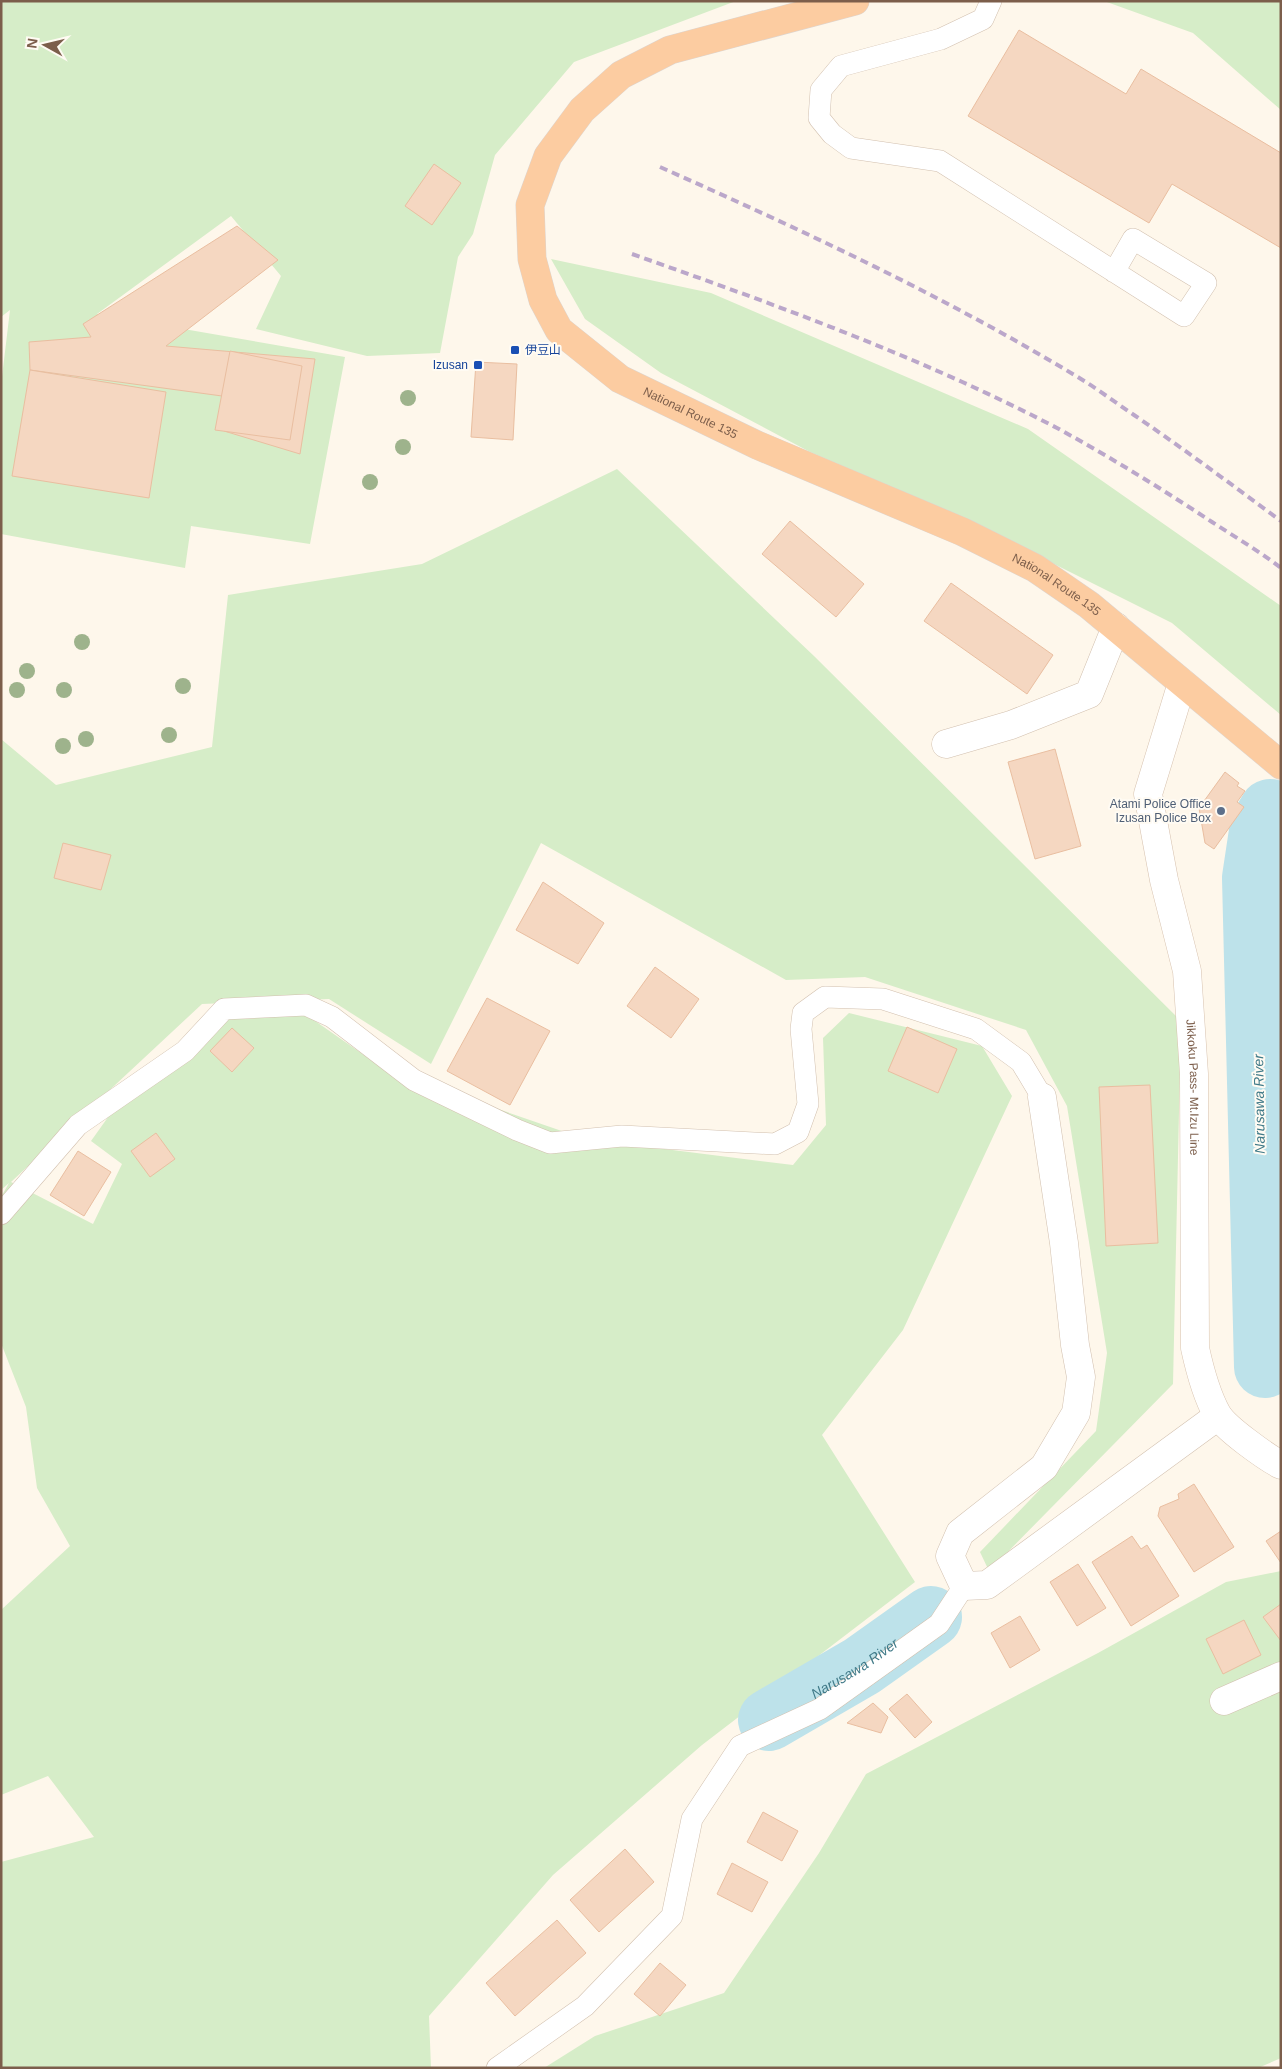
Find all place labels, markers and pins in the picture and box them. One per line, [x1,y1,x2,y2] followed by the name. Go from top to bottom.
[525,343,561,357] place label: 伊豆山
[509,344,521,356] marker: 伊豆山
[433,358,468,372] place label: Izusan
[472,359,484,371] marker: Izusan
[1110,797,1211,825] place label: Atami Police Office Izusan Police Box
[1215,805,1227,817] marker: Atami Police Office Izusan Police Box

